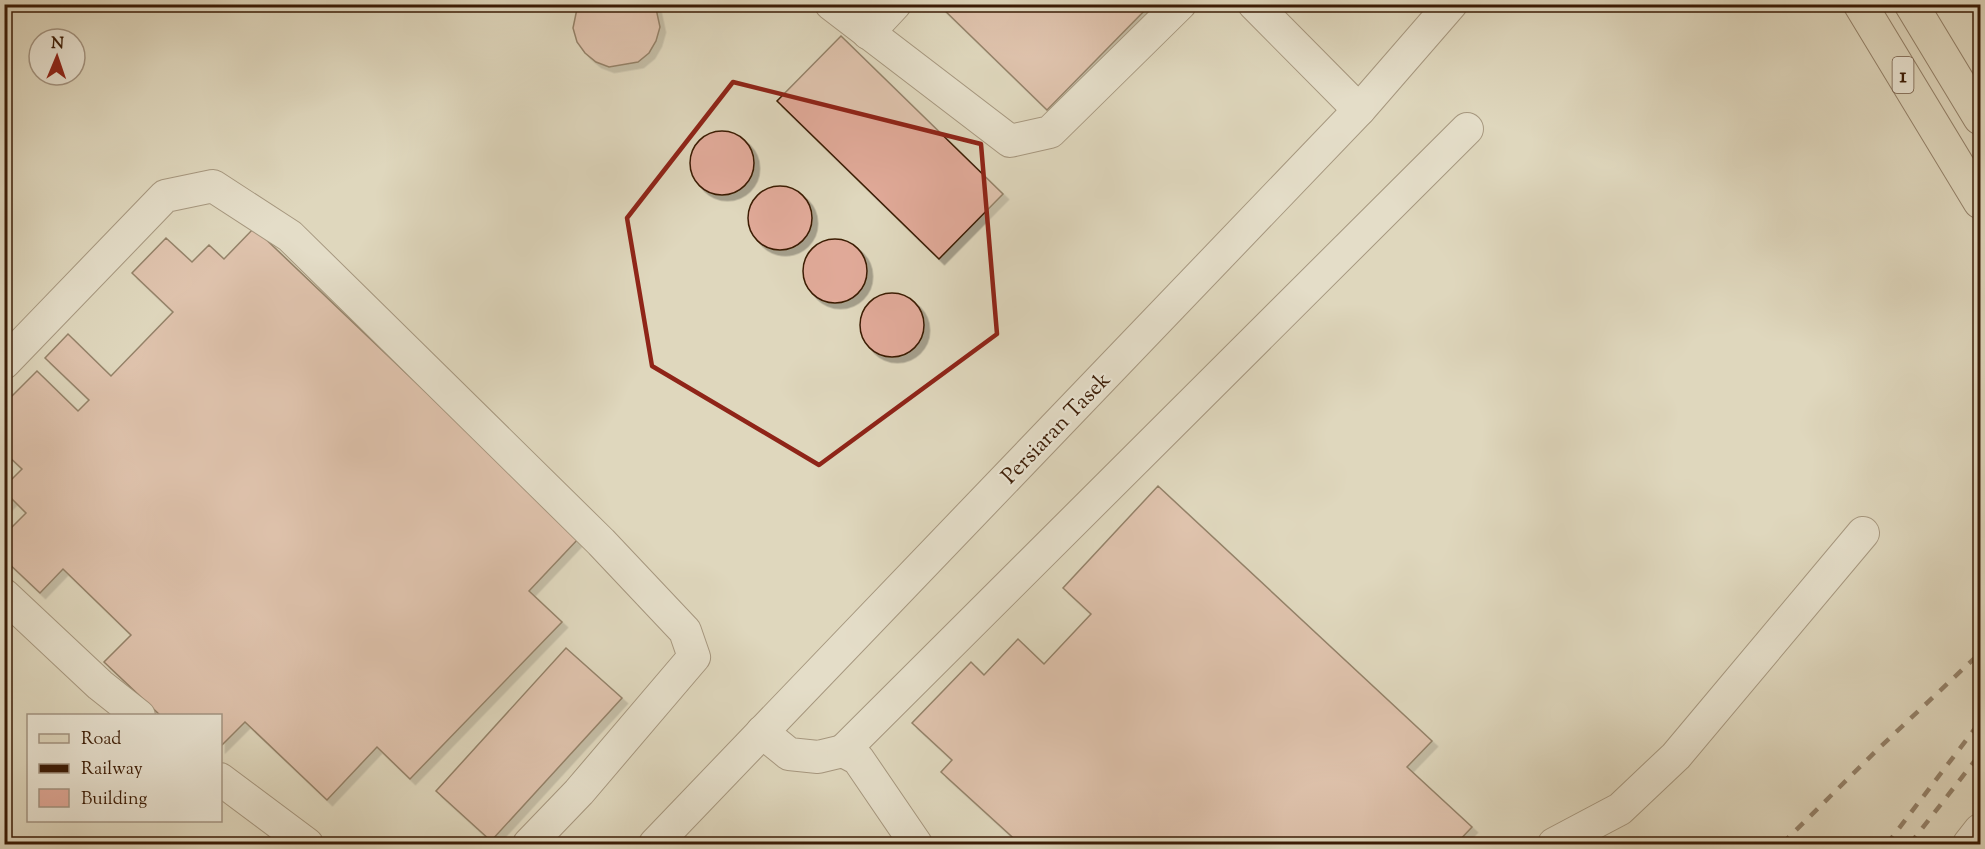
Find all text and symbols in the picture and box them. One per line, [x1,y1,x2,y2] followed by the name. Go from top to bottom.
[27,27,87,87] north arrow
[51,33,64,56] text: N
[1892,57,1914,93] road number: 1
[995,366,1119,492] street label: Persiaran Tasek
[27,714,222,822] legend
[81,727,121,753] text: Road
[81,757,143,783] text: Railway
[81,787,147,813] text: Building

